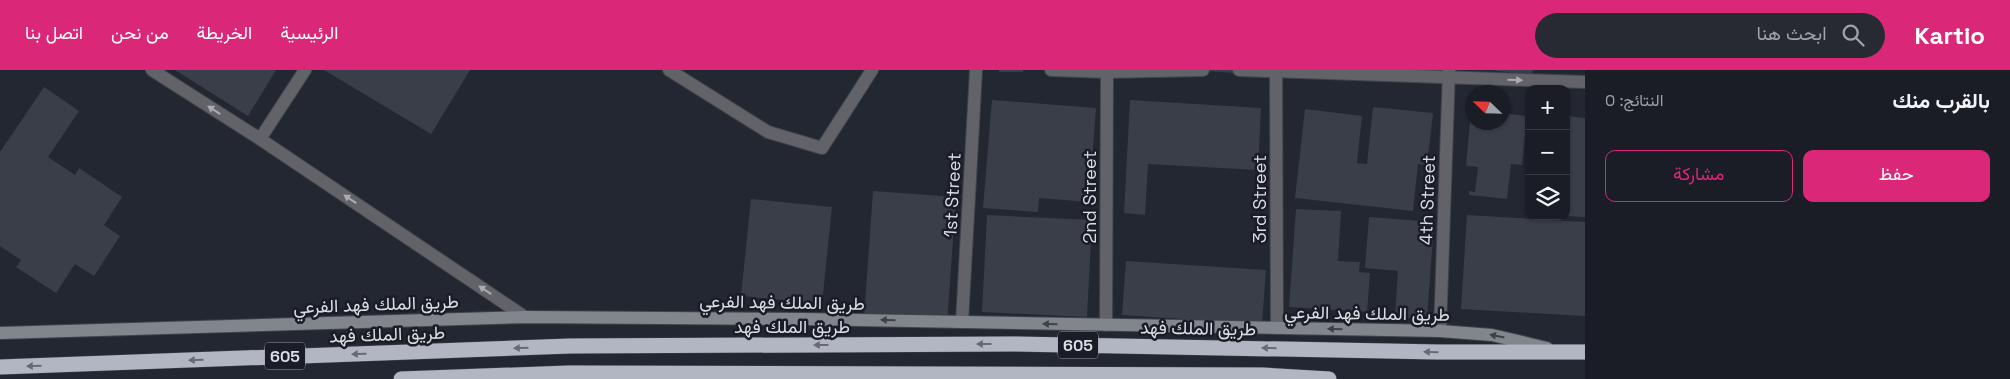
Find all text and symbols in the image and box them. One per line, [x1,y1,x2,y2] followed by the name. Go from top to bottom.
[1535,13,1885,58] search box
[1915,20,1985,51] text: Kartio
[25,21,83,44] text: اتصل بنا
[111,21,169,44] text: من نحن
[197,21,252,44] text: الخريطة
[280,21,338,44] text: الرئيسية
[1757,21,1827,46] text: ابحث هنا
[1839,21,1867,49] icon: search
[1507,76,1523,84] one-way arrow
[1465,85,1510,130] north arrow
[1525,85,1570,220] map controls
[1525,85,1570,130] button: +
[1892,87,1990,114] text: بالقرب منك
[1605,90,1663,111] text: النتائج: 0
[208,105,221,115] one-way arrow
[1525,130,1570,175] button: −
[1078,150,1101,244] street label: 2nd Street
[1605,150,1793,202] button: مشاركة
[1803,150,1990,202] button: حفظ
[938,152,966,238] street label: 1st Street
[1248,155,1271,243] street label: 3rd Street
[1414,155,1440,245] street label: 4th Street
[1525,175,1570,220] button: layers
[343,195,357,204] one-way arrow
[478,285,492,295] one-way arrow
[699,289,865,319] street label: طريق الملك فهد الفرعي
[293,290,459,322] street label: طريق الملك فهد الفرعي
[1284,300,1450,330] street label: طريق الملك فهد الفرعي
[734,315,850,338] street label: طريق الملك فهد
[1140,315,1256,341] street label: طريق الملك فهد
[880,316,896,324] one-way arrow
[329,320,445,348] street label: طريق الملك فهد
[1042,320,1058,328] one-way arrow
[1327,325,1343,333] one-way arrow
[1058,332,1098,358] road number: 605
[1489,332,1505,340] one-way arrow
[976,340,992,348] one-way arrow
[813,341,829,349] one-way arrow
[265,342,305,370] road number: 605
[513,344,529,352] one-way arrow
[1261,344,1277,352] one-way arrow
[1423,347,1439,355] one-way arrow
[351,350,367,358] one-way arrow
[188,356,204,364] one-way arrow
[26,362,42,370] one-way arrow

